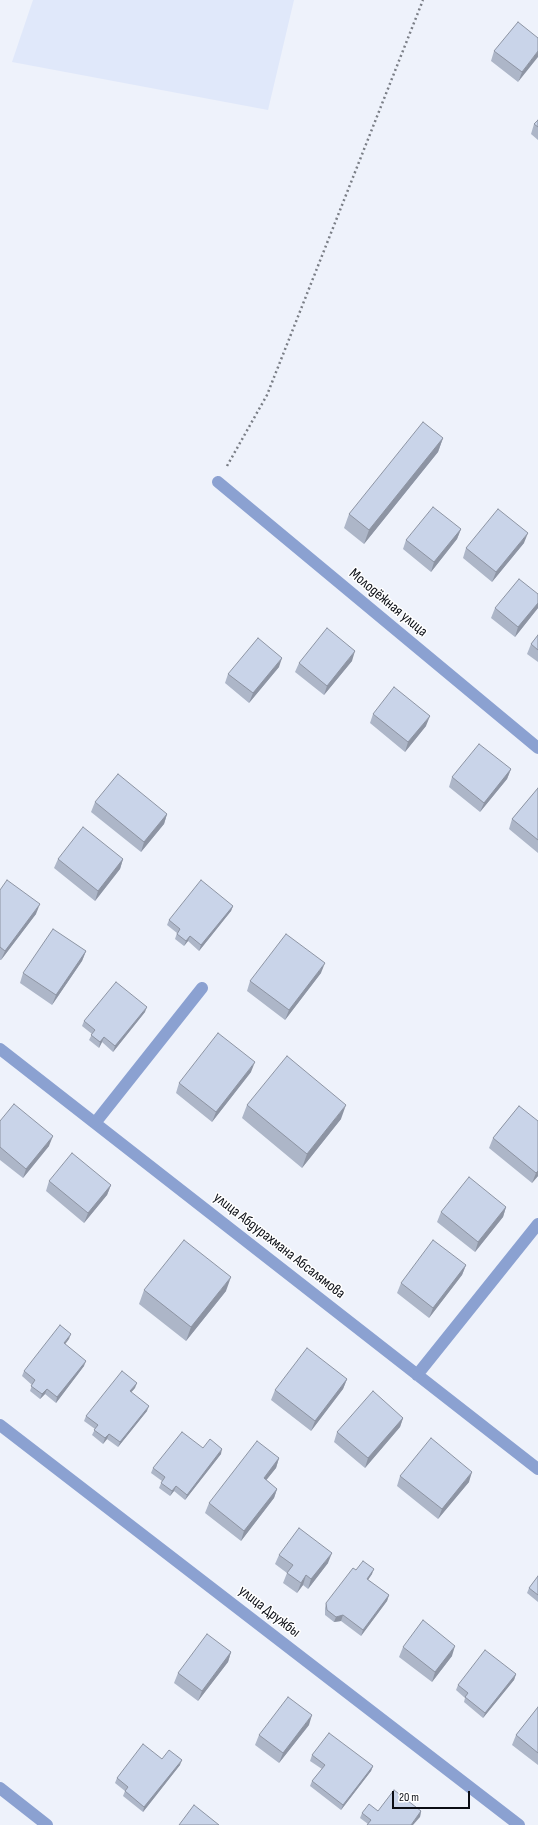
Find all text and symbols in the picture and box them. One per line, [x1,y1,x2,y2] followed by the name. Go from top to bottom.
[345,565,431,641] street label: Молодёжная улица
[210,1189,348,1303] street label: улица Абдурахмана Абсалямова
[234,1582,304,1642] street label: улица Дружбы
[394,1783,472,1809] scale bar
[399,1790,419,1805] text: 20 m

